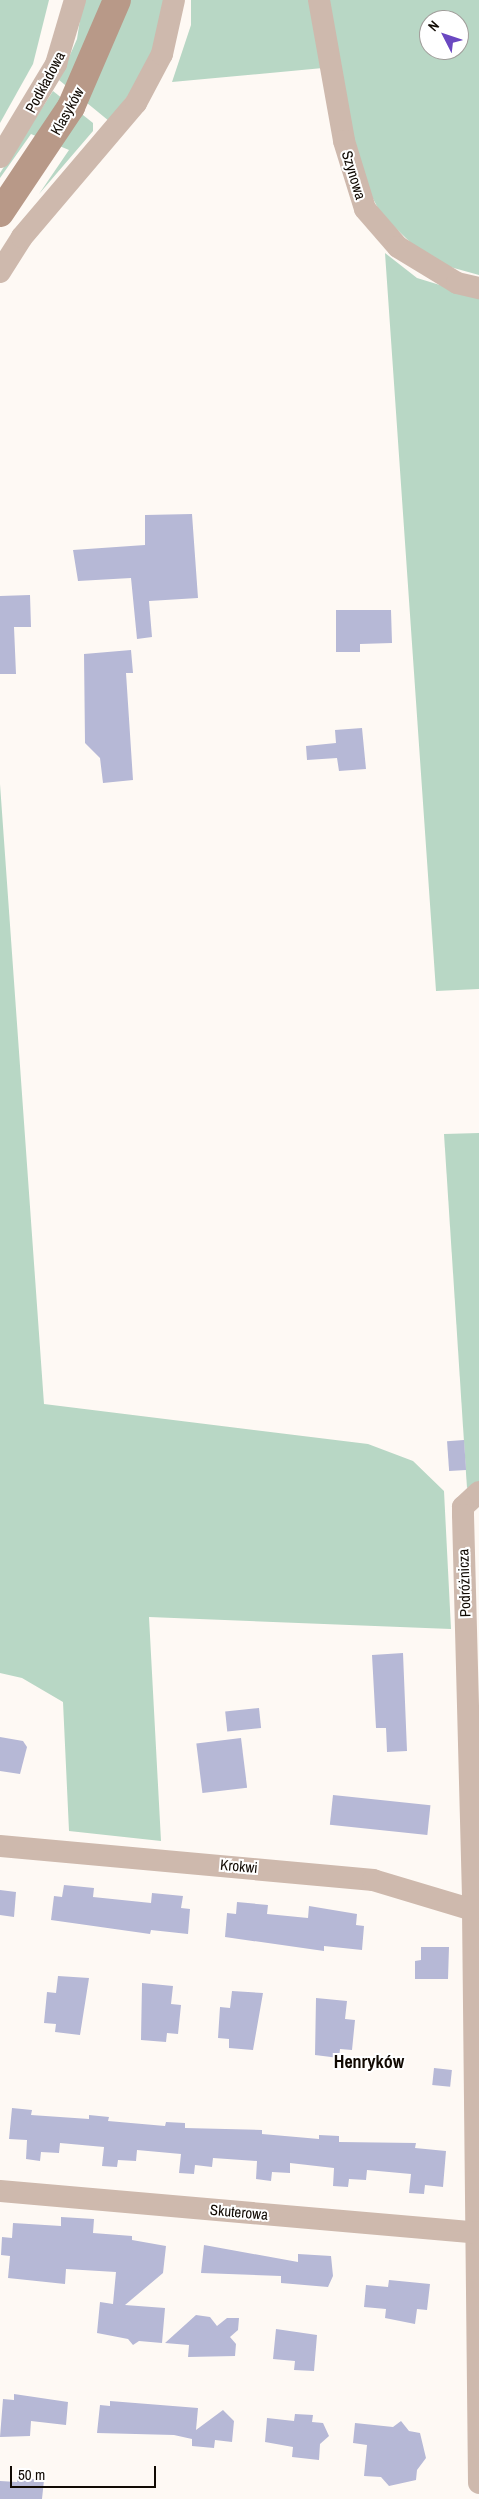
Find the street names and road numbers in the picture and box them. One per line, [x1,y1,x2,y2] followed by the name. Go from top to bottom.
[21,48,69,116] street label: Podkładowa
[47,84,87,138] street label: Klasyków
[338,149,370,201] street label: Szynowa
[454,1549,474,1617] street label: Podróżnicza
[219,1855,259,1877] street label: Krokwi
[209,2201,269,2223] street label: Skuterowa

